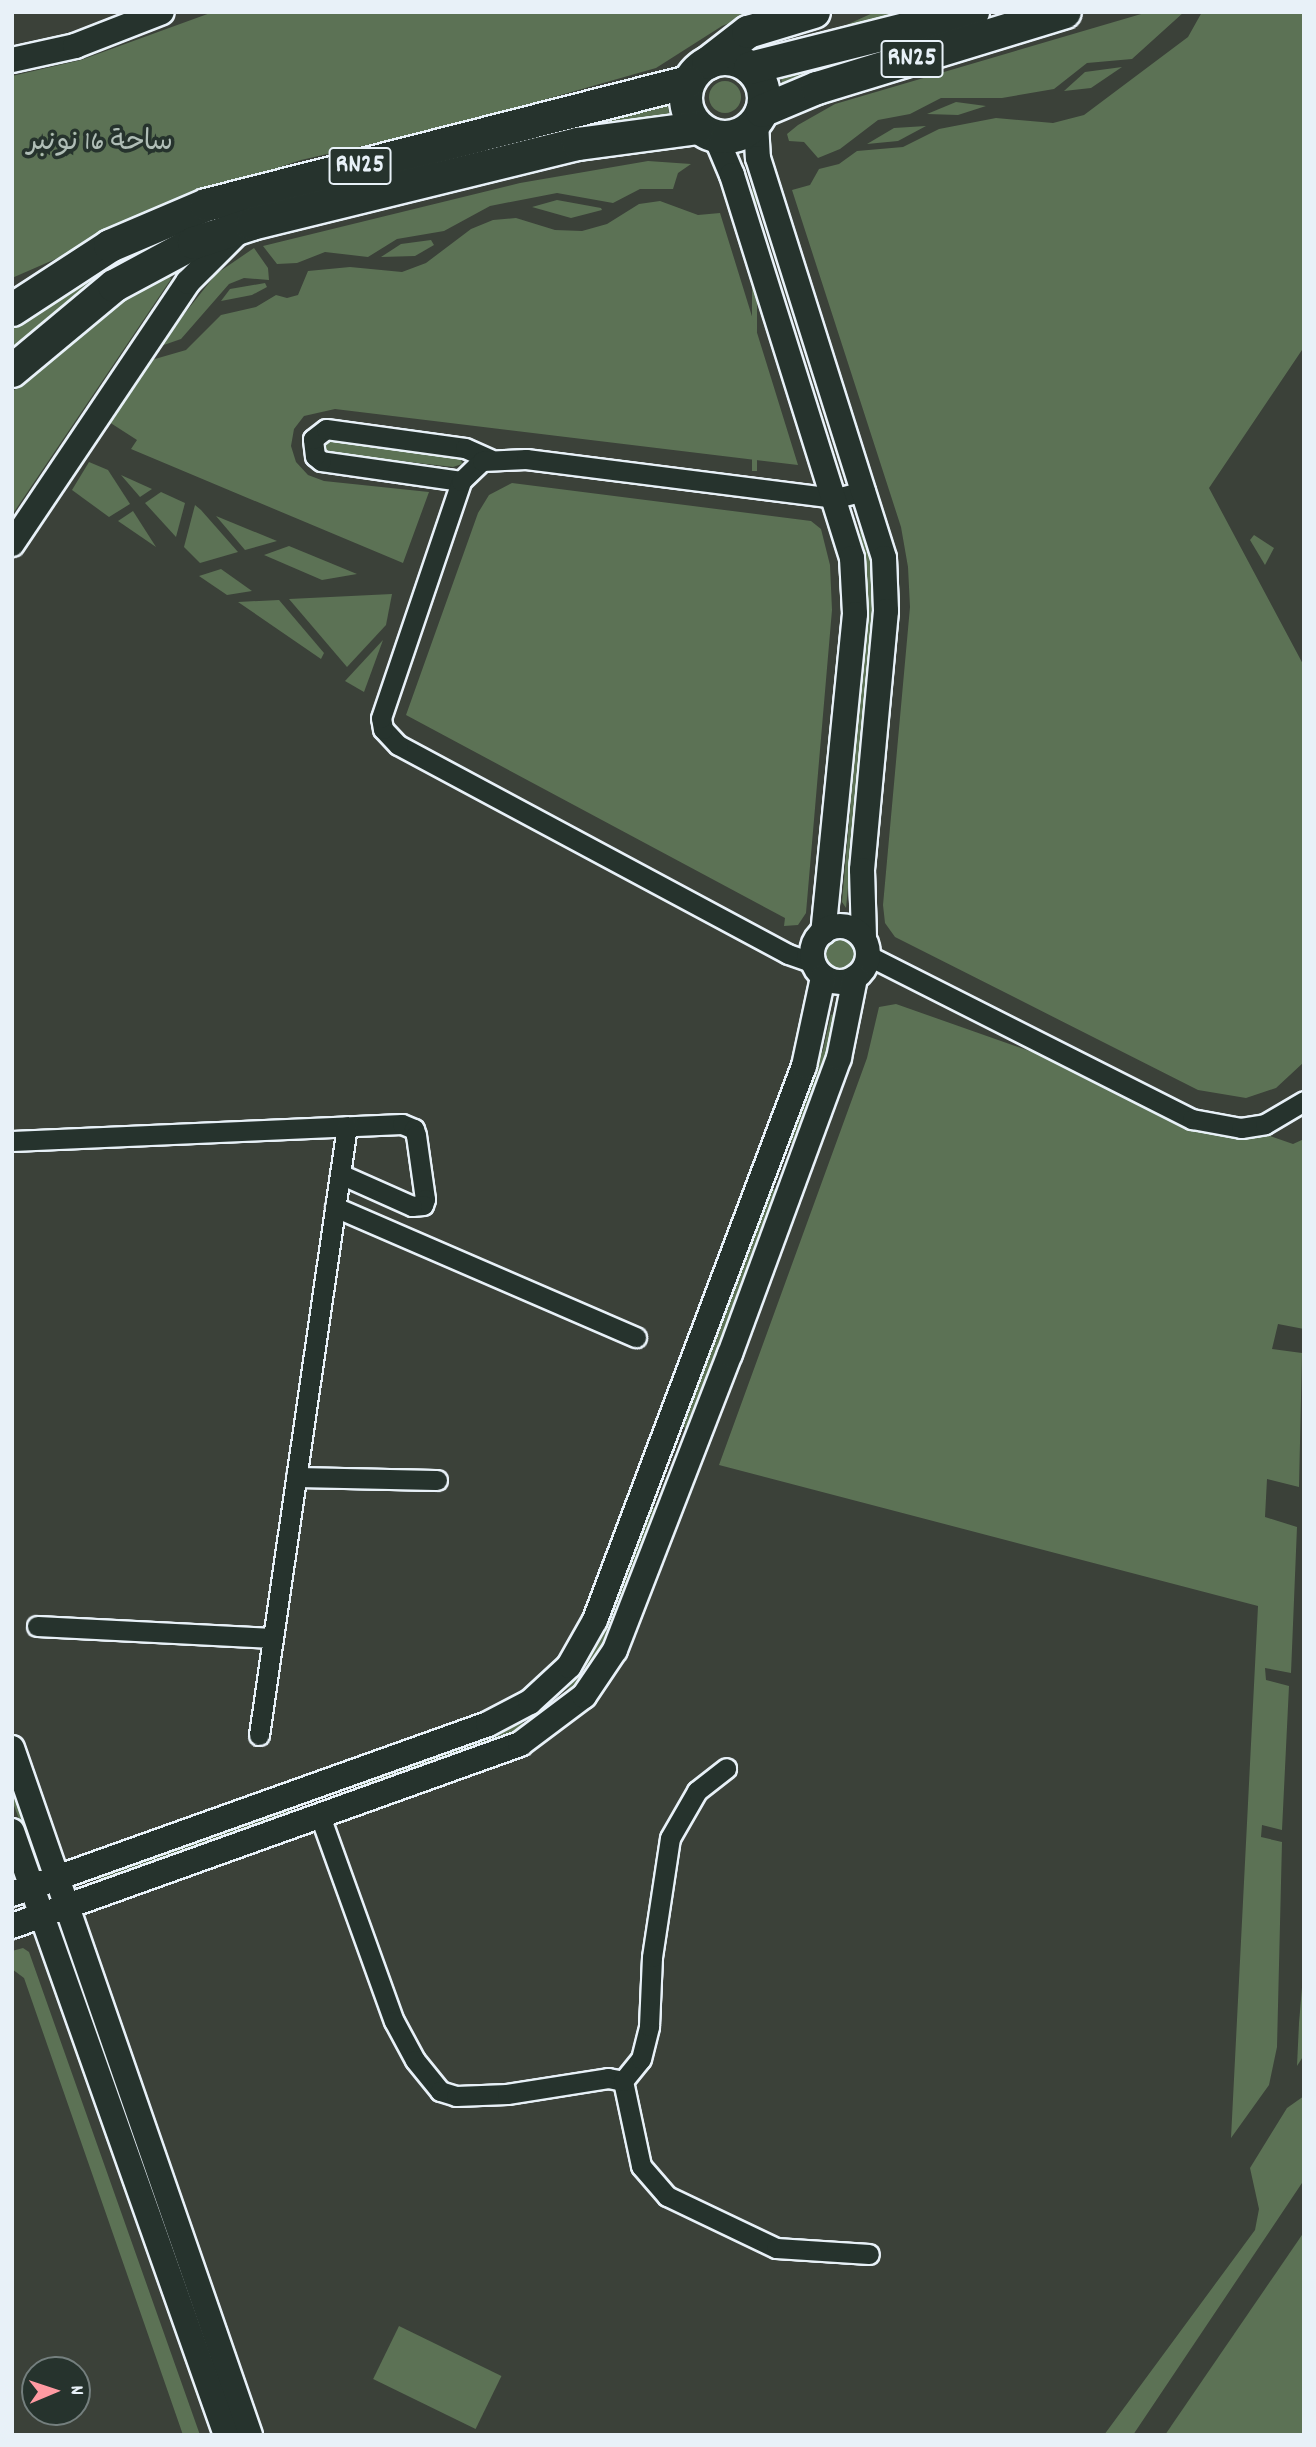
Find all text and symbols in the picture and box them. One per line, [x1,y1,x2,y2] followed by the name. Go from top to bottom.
[880,36,944,82] road number: RN25
[27,127,173,161] park label: ساحة 16 نونبر
[328,144,392,188] road number: RN25
[21,2356,91,2426] north arrow
[62,2385,89,2395] text: N

